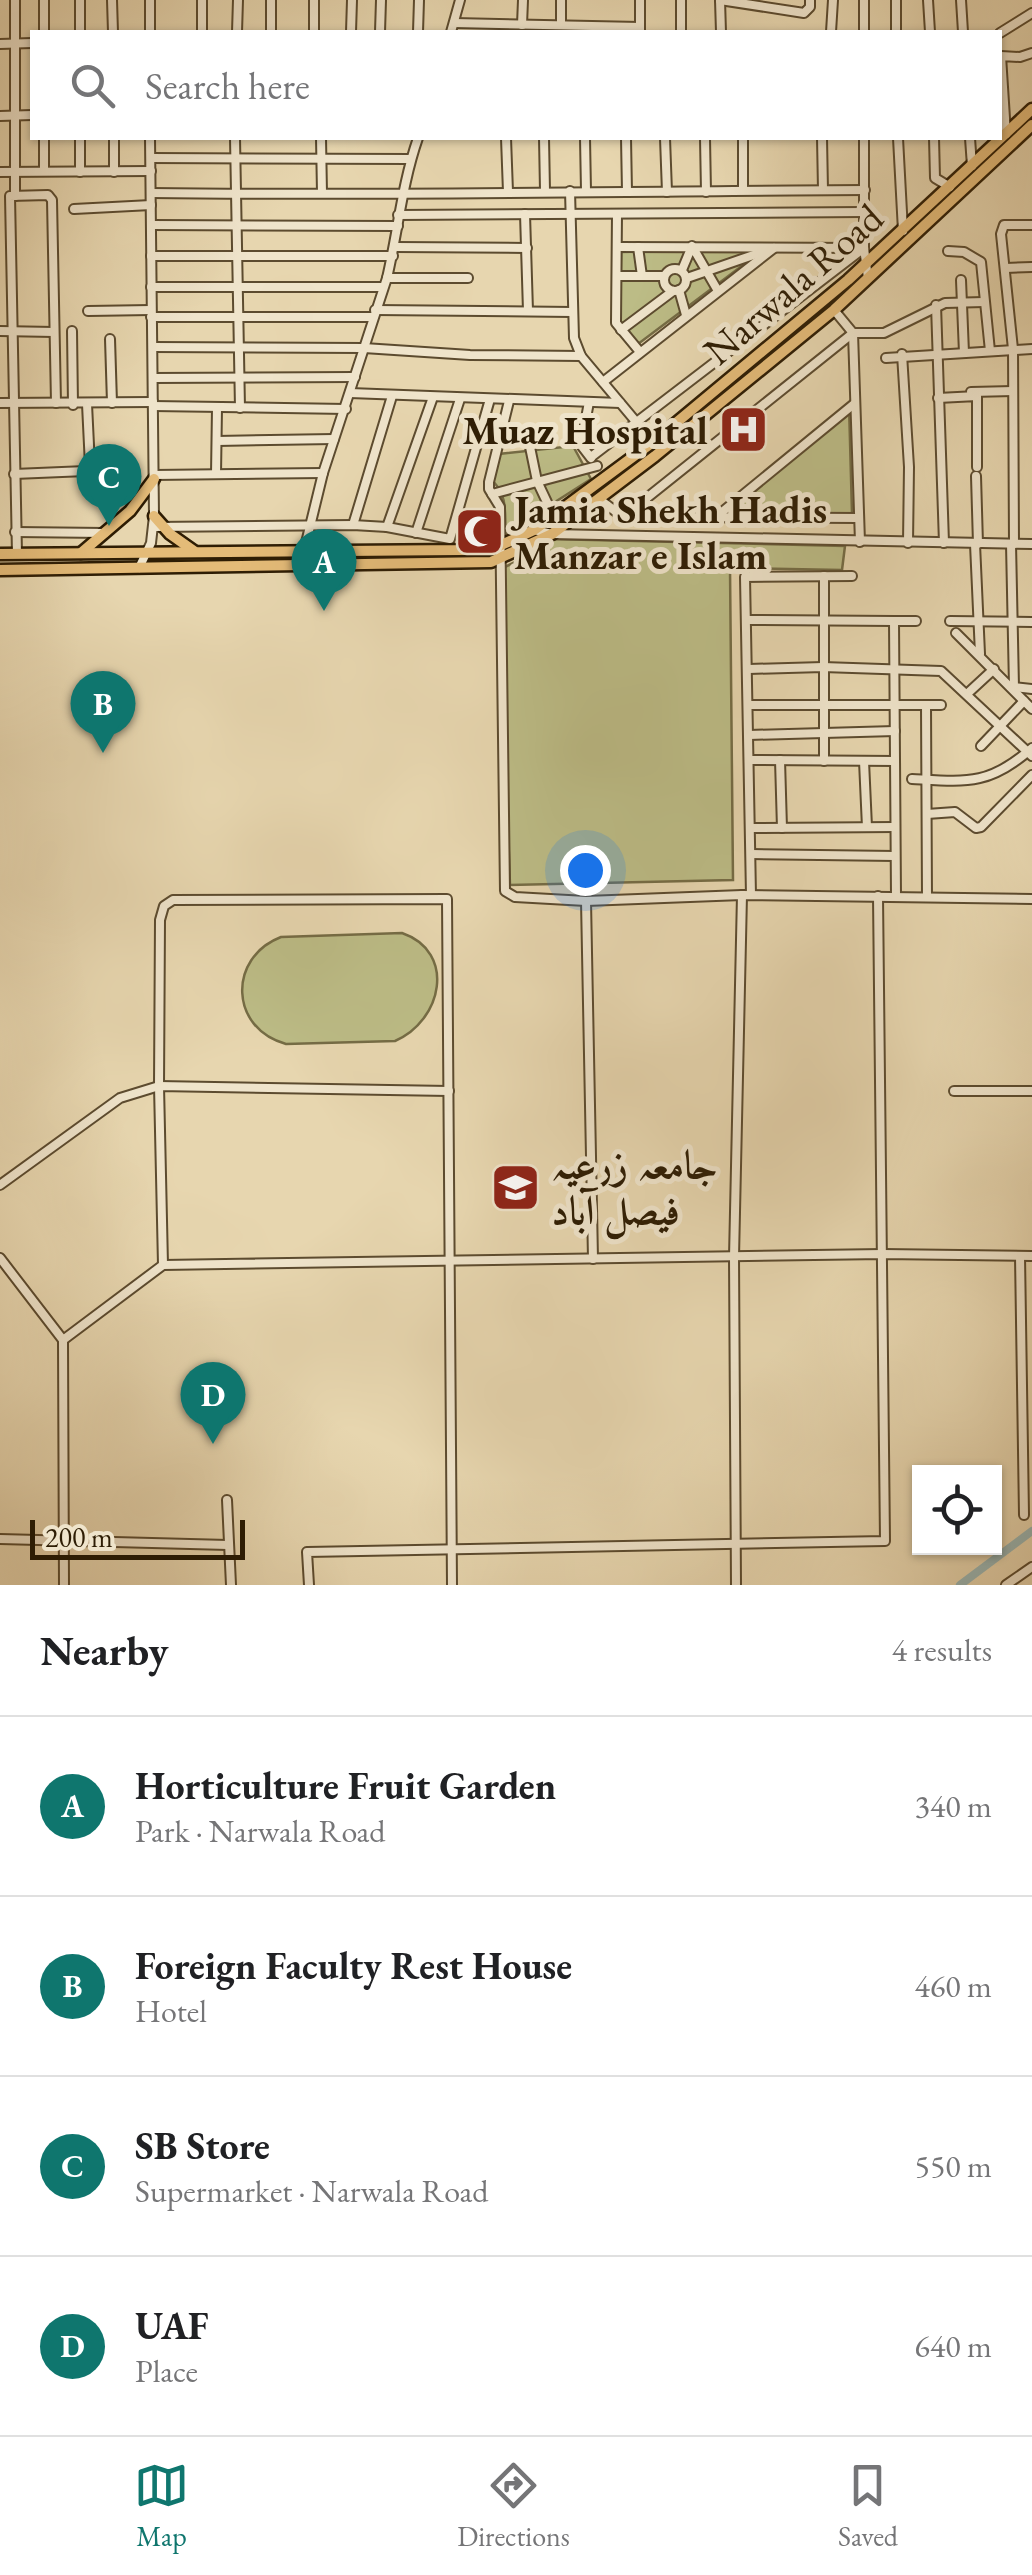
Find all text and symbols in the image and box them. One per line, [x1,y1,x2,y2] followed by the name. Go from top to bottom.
[30,30,1002,140] search box
[65,58,120,113] icon: search
[145,61,310,110] text: Search here
[693,191,894,376] street label: Narwala Road
[462,404,708,456] place label: Muaz Hospital
[717,404,769,456] hospital icon: Muaz Hospital
[76,444,142,526] pin: C
[510,483,827,581] place label: Jamia Shekh Hadis Manzar e Islam
[453,506,505,558] mosque icon: Jamia Shekh Hadis Manzar e Islam
[292,528,356,611] pin: A
[70,670,136,753] pin: B
[560,845,611,896] your location
[551,1138,717,1240] place label: جامعہ زرعیہ فیصل آباد
[490,1161,542,1213] school or university icon: جامعہ زرعیہ فیصل آباد
[180,1362,246,1444] pin: D
[912,1465,1002,1555] map controls
[912,1465,1002,1555] button: locate
[30,1515,245,1560] scale bar
[45,1519,113,1555] text: 200 m
[40,1623,169,1678] text: Nearby
[892,1629,992,1671] text: 4 results
[135,1761,556,1810] text: Horticulture Fruit Garden
[61,1785,84,1827] text: A
[915,1785,992,1827] text: 340 m
[135,1810,386,1852] text: Park · Narwala Road
[135,1941,572,1990] text: Foreign Faculty Rest House
[62,1965,83,2007] text: B
[915,1965,992,2007] text: 460 m
[135,1990,207,2032] text: Hotel
[135,2121,270,2170] text: SB Store
[61,2145,84,2187] text: C
[915,2145,992,2187] text: 550 m
[135,2170,488,2212] text: Supermarket · Narwala Road
[135,2301,209,2350] text: UAF
[60,2325,85,2367] text: D
[915,2325,992,2367] text: 640 m
[135,2350,198,2392] text: Place
[134,2458,189,2554] tab: Map
[457,2458,570,2554] tab: Directions
[838,2458,898,2554] tab: Saved

